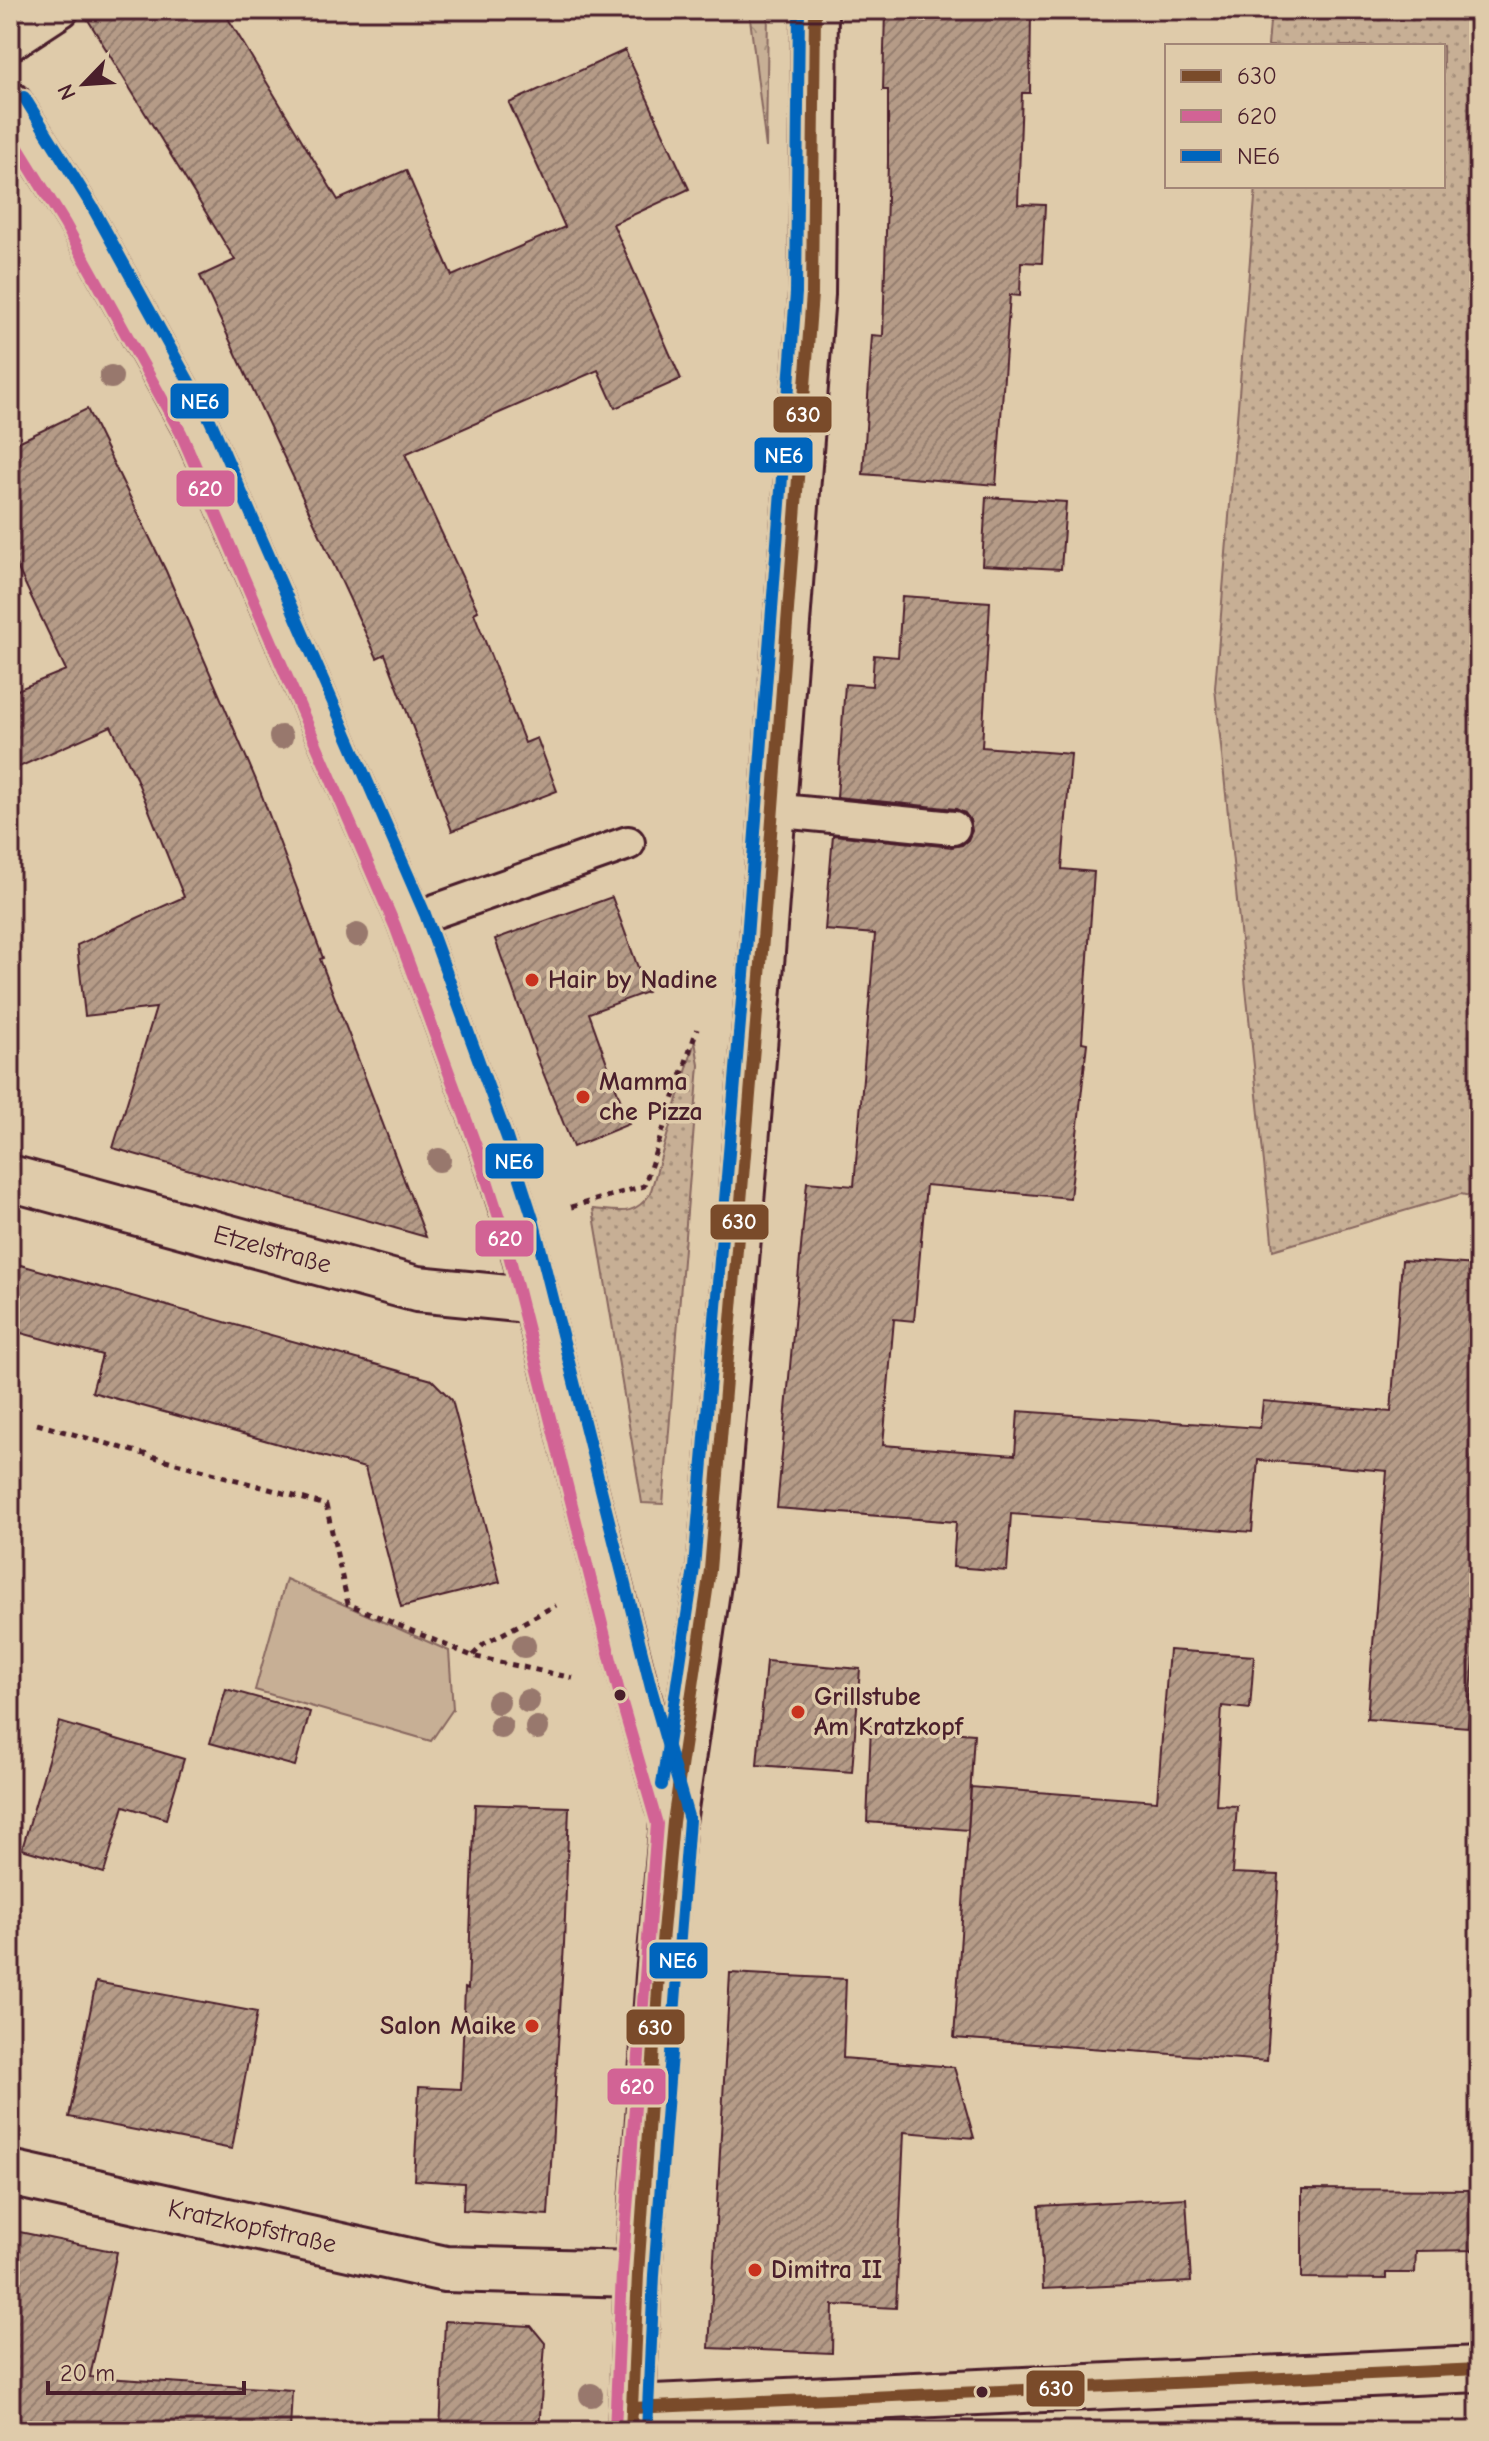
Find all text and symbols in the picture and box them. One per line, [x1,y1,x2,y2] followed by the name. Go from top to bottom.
[44,44,124,124] north arrow
[1165,44,1445,188] legend
[1237,62,1277,90] text: 630
[52,80,82,104] text: N
[1237,102,1277,130] text: 620
[1237,142,1280,170] text: NE6
[169,382,230,420] line badge: NE6
[181,389,219,415] text: NE6
[772,395,833,434] line badge: 630
[786,402,820,428] text: 630
[753,436,814,474] line badge: NE6
[765,443,803,469] text: NE6
[175,469,236,508] line badge: 620
[187,476,223,502] text: 620
[548,965,718,995] place label: Hair by Nadine
[523,971,541,989] marker: Hair by Nadine
[599,1067,703,1127] place label: Mamma che Pizza
[574,1088,592,1106] marker: Mamma che Pizza
[484,1142,545,1180] line badge: NE6
[495,1149,533,1175] text: NE6
[709,1203,770,1241] line badge: 630
[722,1209,756,1235] text: 630
[210,1219,335,1280] street label: Etzelstraße
[474,1219,535,1258] line badge: 620
[487,1226,523,1252] text: 620
[814,1682,965,1742] place label: Grillstube Am Kratzkopf
[612,1687,628,1703] unlabelled marker
[789,1703,807,1721] marker: Grillstube Am Kratzkopf
[648,1941,709,1980] line badge: NE6
[659,1948,697,1974] text: NE6
[625,2008,686,2046] line badge: 630
[380,2011,516,2041] place label: Salon Maike
[638,2015,672,2041] text: 630
[523,2017,541,2035] marker: Salon Maike
[606,2067,667,2106] line badge: 620
[619,2074,655,2100] text: 620
[165,2193,339,2260] street label: Kratzkopfstraße
[771,2255,882,2285] place label: Dimitra II
[746,2261,764,2279] marker: Dimitra II
[48,2345,244,2395] scale bar
[60,2359,115,2387] text: 20 m
[1025,2369,1086,2408] line badge: 630
[1039,2376,1073,2402] text: 630
[974,2384,990,2400] unlabelled marker

